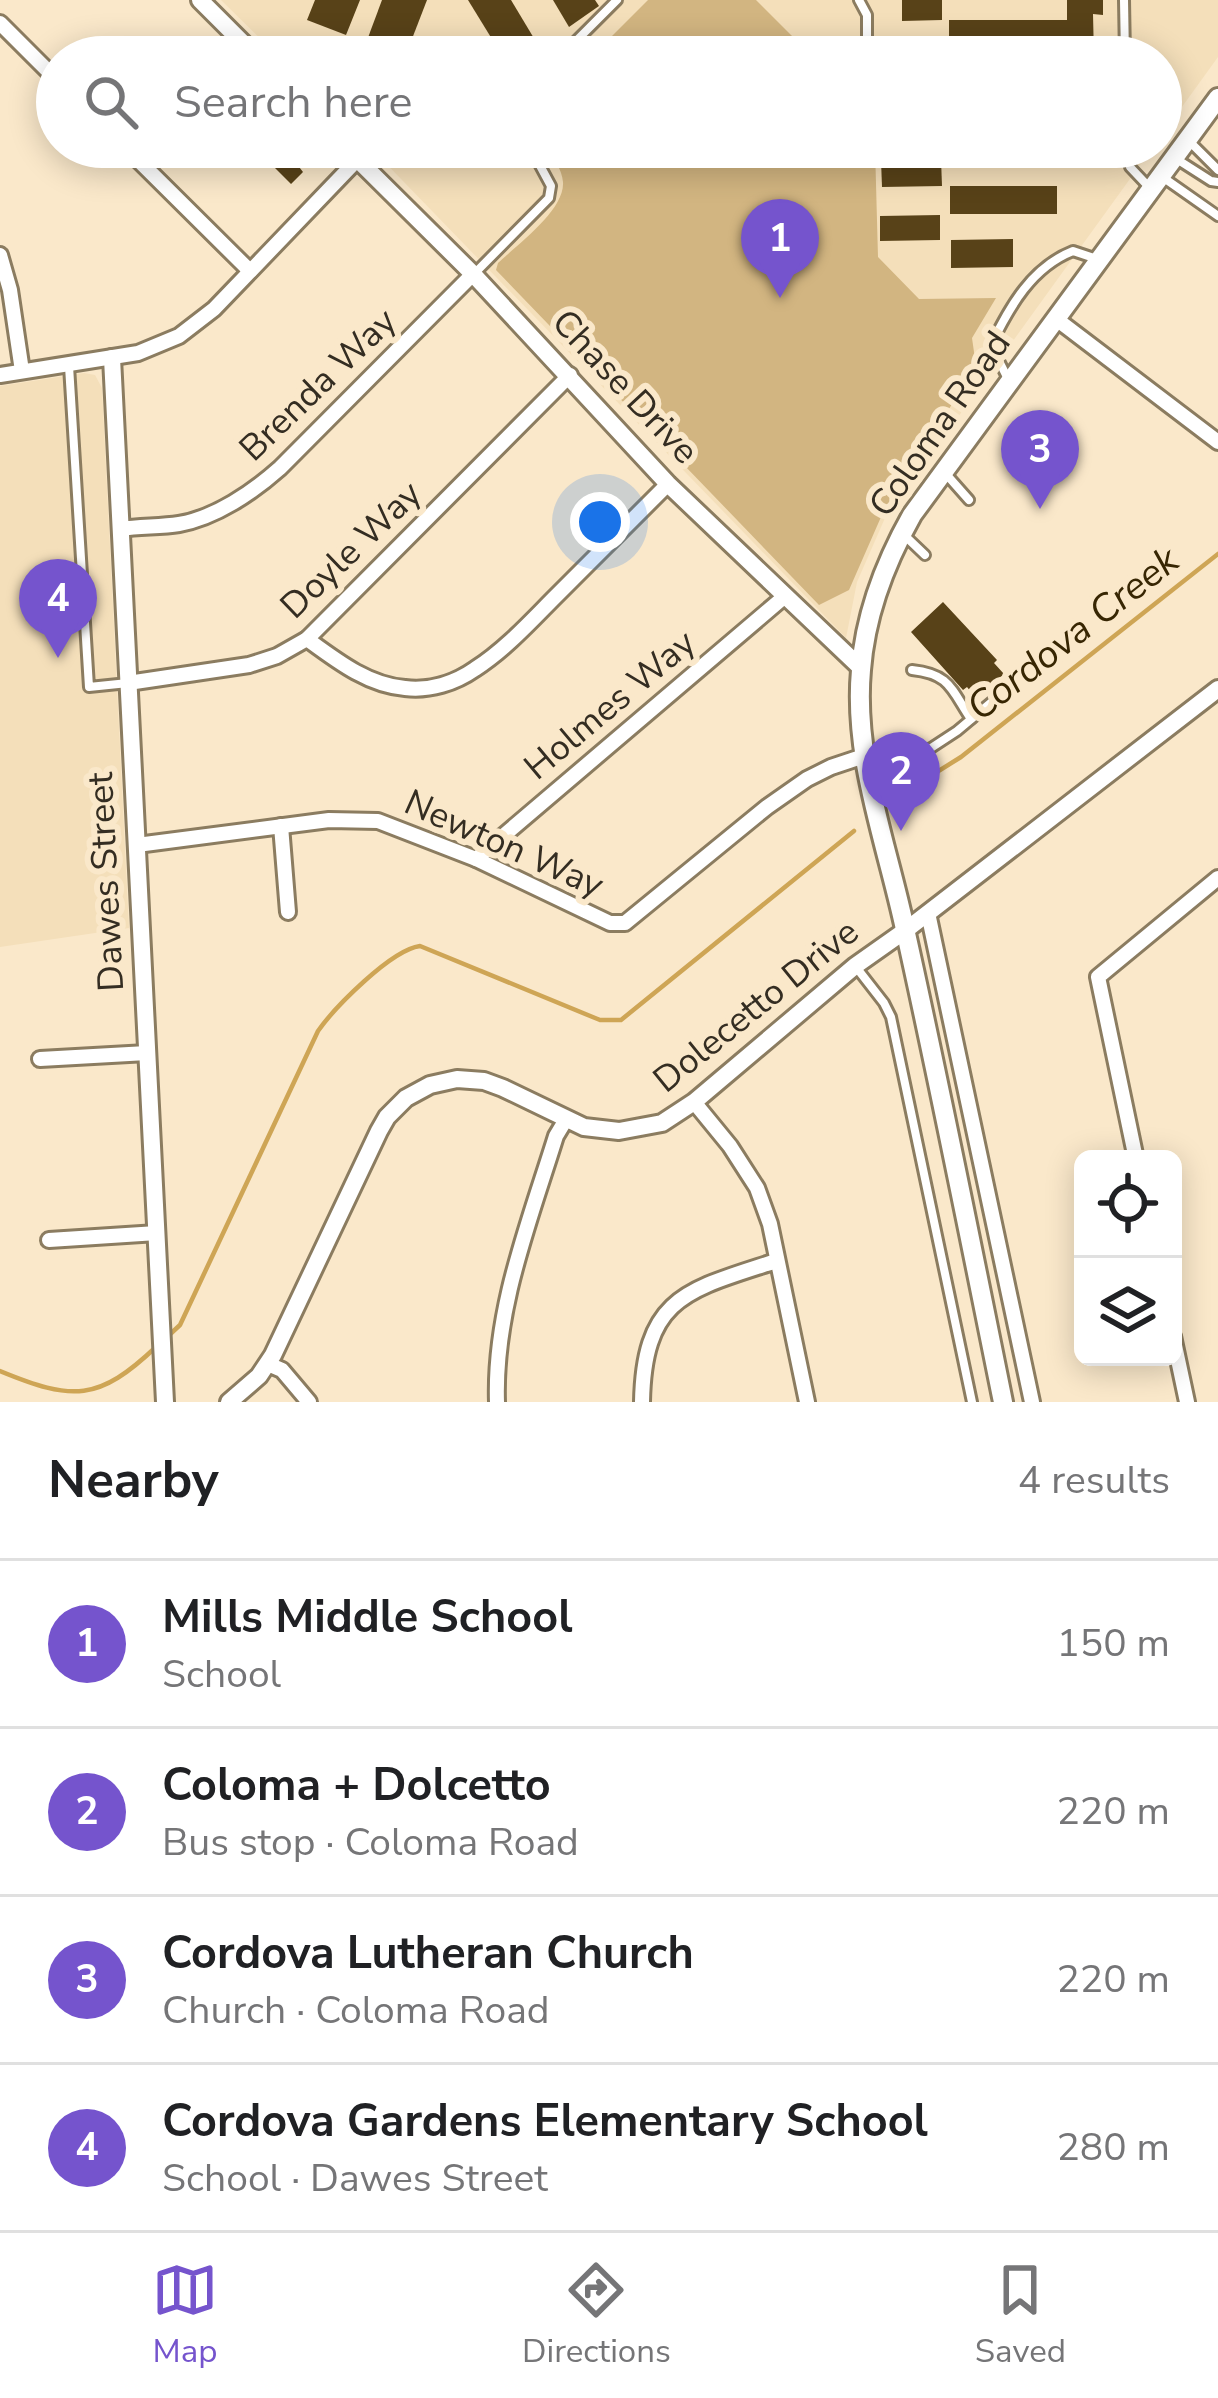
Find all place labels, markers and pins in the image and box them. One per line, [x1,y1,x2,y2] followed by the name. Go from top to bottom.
[741,199,819,298] pin: 1
[1001,410,1079,509] pin: 3
[19,559,97,658] pin: 4
[862,732,940,831] pin: 2

